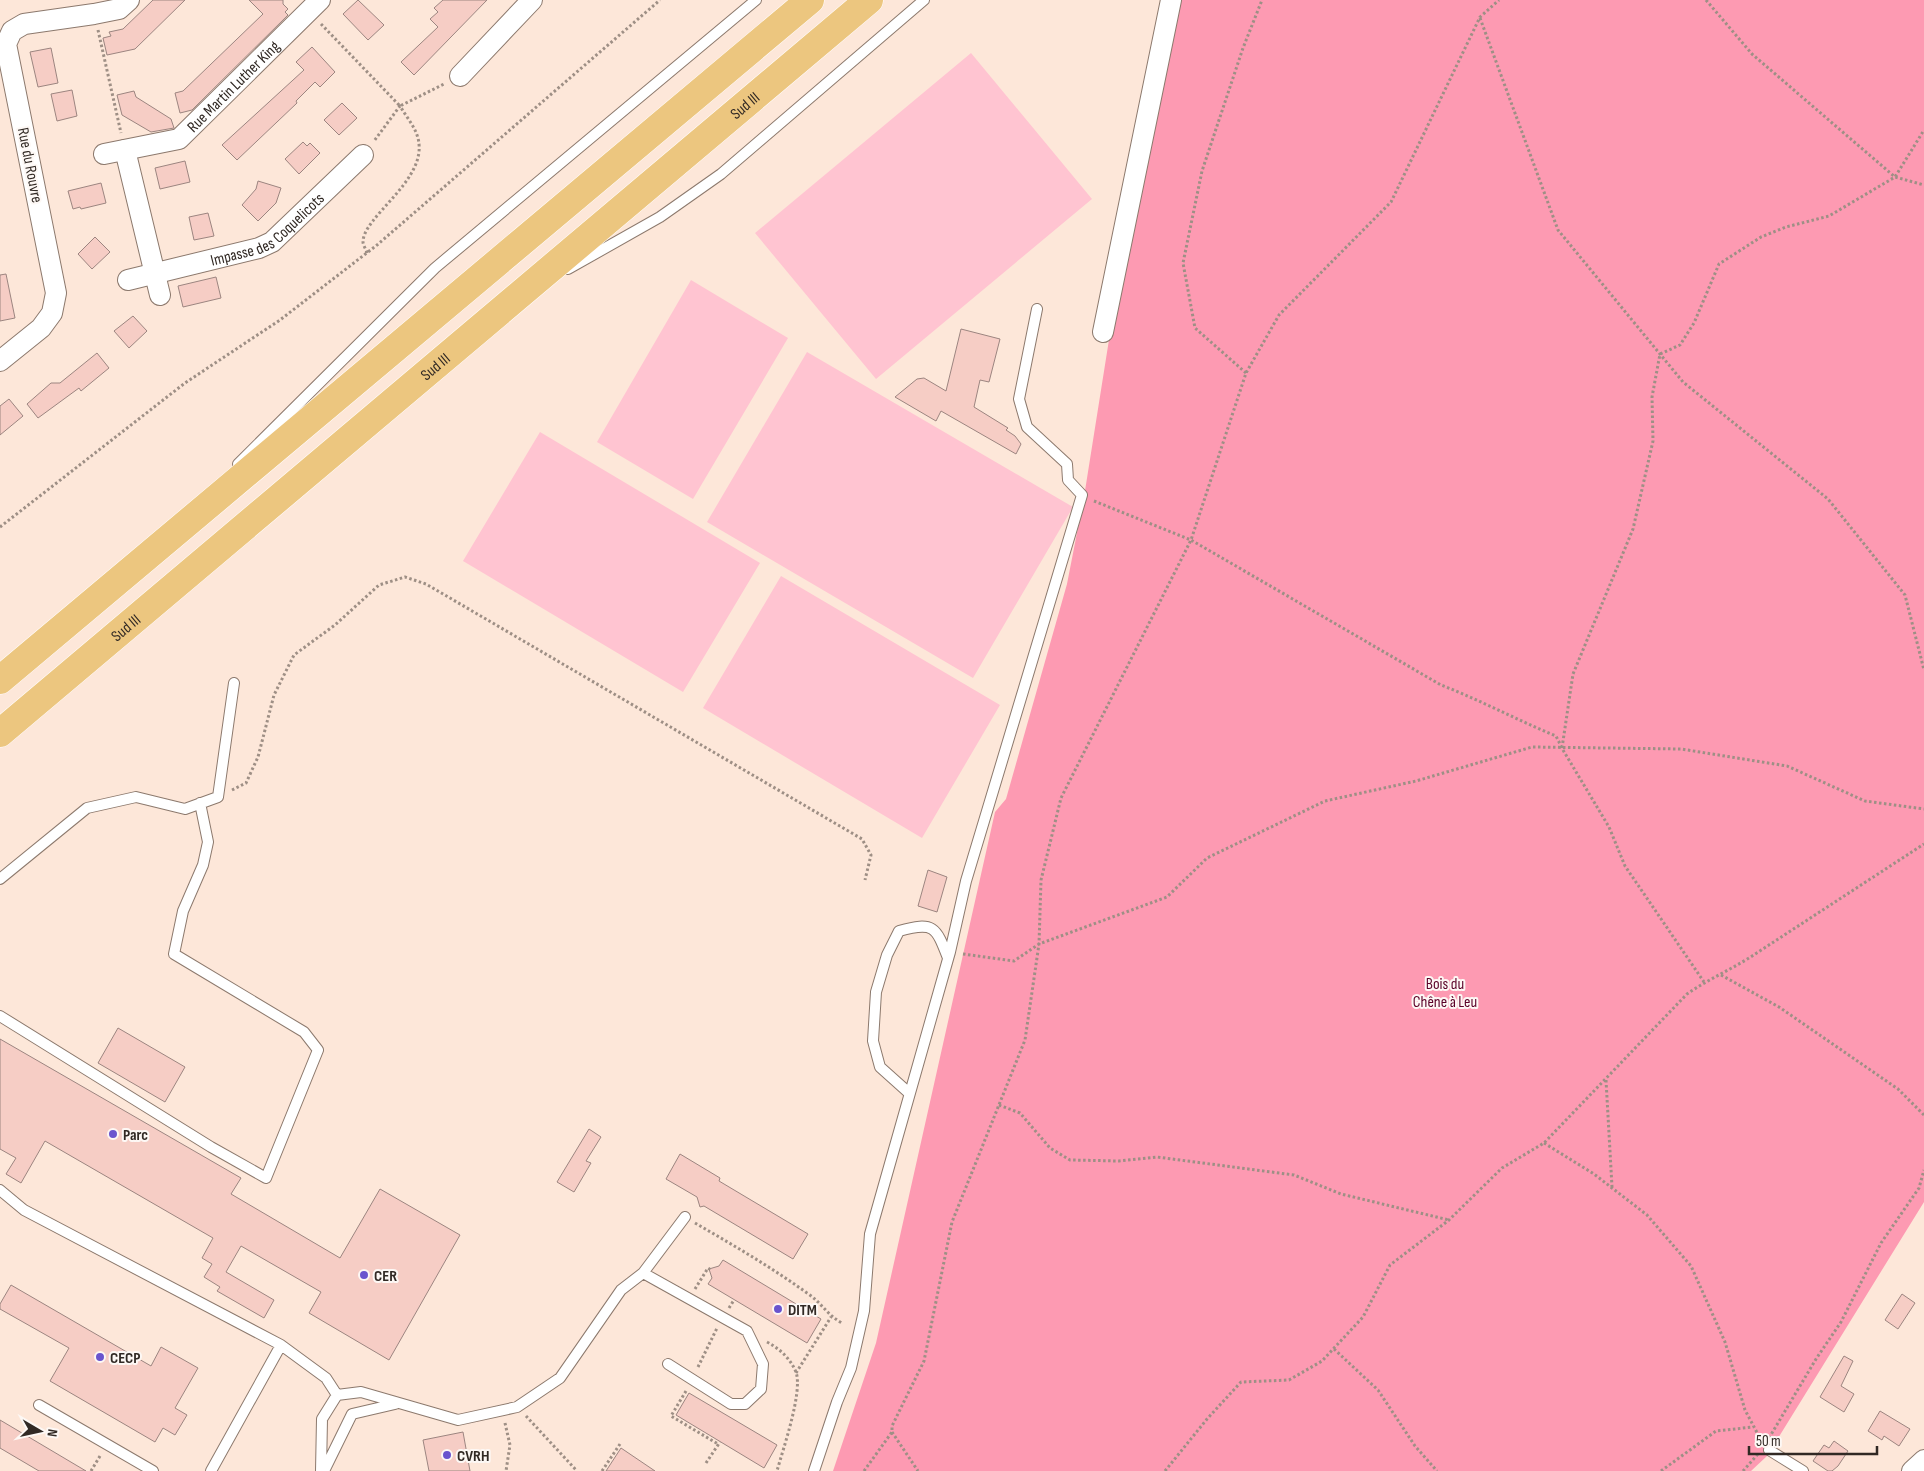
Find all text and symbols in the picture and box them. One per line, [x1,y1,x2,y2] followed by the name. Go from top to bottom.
[184,37,284,137] street label: Rue Martin Luther King
[727,88,764,124] street label: Sud III
[13,126,46,205] street label: Rue du Rouvre
[209,189,329,271] street label: Impasse des Coquelicots
[417,350,454,385] street label: Sud III
[108,611,145,646] street label: Sud III
[1413,975,1477,1012] park label: Bois du Chêne à Leu
[123,1126,148,1145] place label: Parc
[107,1128,119,1140] marker: Parc
[374,1267,397,1286] place label: CER
[358,1269,370,1281] marker: CER
[788,1301,817,1320] place label: DITM
[772,1303,784,1315] marker: DITM
[110,1349,140,1368] place label: CECP
[94,1351,106,1363] marker: CECP
[15,1406,65,1456] north arrow
[1749,1424,1876,1456] scale bar
[43,1428,61,1438] text: N
[1756,1432,1781,1451] text: 50 m
[457,1447,489,1466] place label: CVRH
[441,1449,453,1461] marker: CVRH

